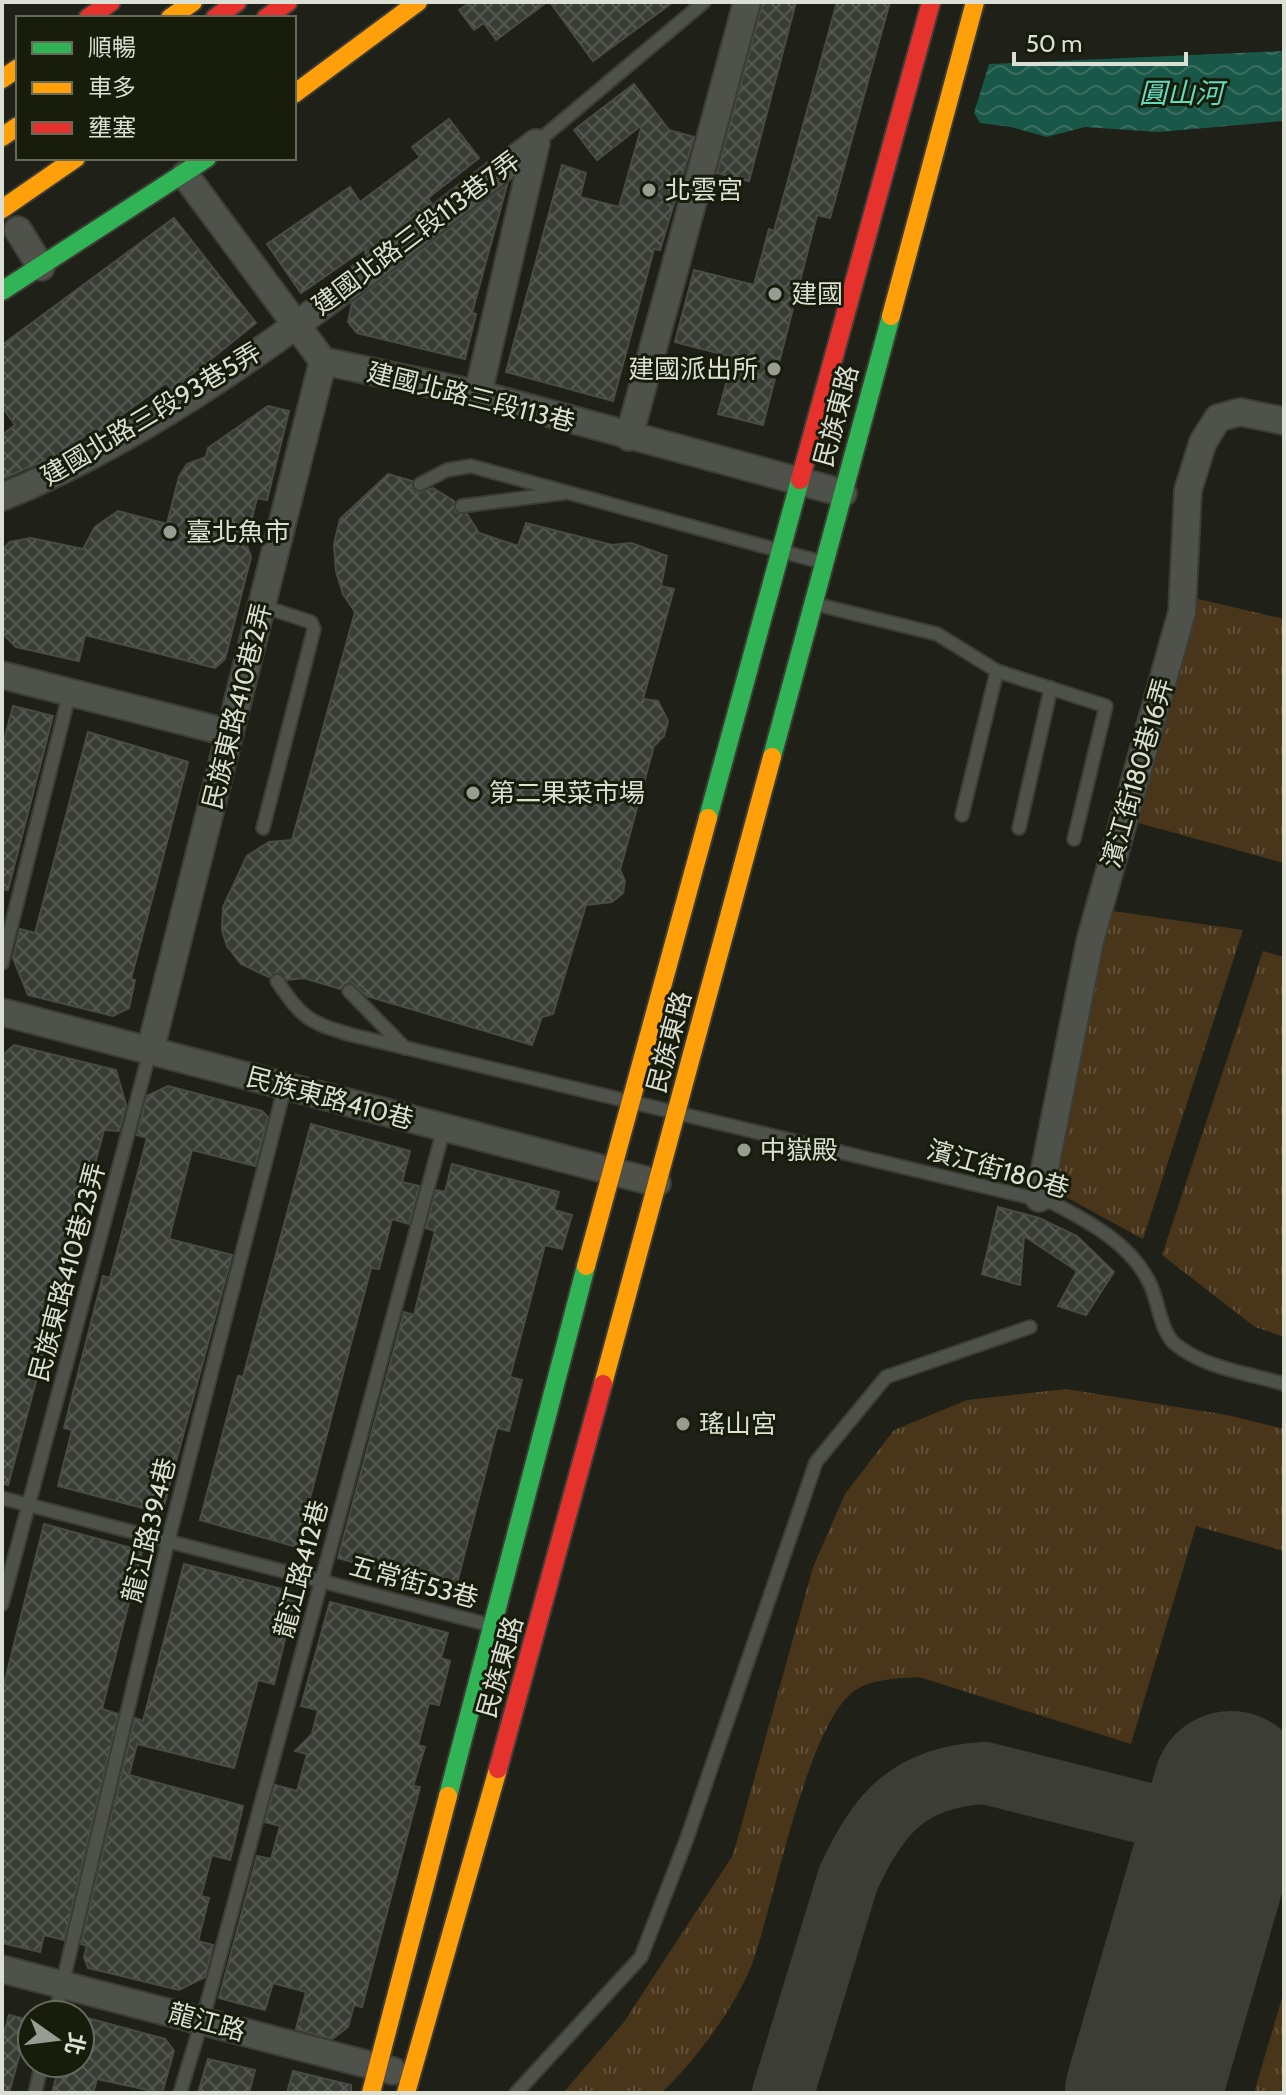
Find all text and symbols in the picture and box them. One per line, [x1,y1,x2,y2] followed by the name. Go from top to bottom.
[16,16,296,160] legend
[1014,16,1186,66] scale bar
[1026,29,1082,58] text: 50 m
[88,33,136,62] text: 順暢
[88,73,136,102] text: 車多
[1139,76,1228,110] water label: 圓山河
[88,113,136,142] text: 壅塞
[306,144,526,322] street label: 建國北路三段113巷7弄
[665,174,743,206] place label: 北雲宮
[640,181,658,199] marker: 北雲宮
[791,278,843,310] place label: 建國
[766,285,784,303] marker: 建國
[35,336,267,492] street label: 建國北路三段93巷5弄
[628,353,758,385] place label: 建國派出所
[364,356,578,438] street label: 建國北路三段113巷
[765,360,783,378] marker: 建國派出所
[807,362,865,470] street label: 民族東路
[186,516,290,548] place label: 臺北魚市
[161,523,179,541] marker: 臺北魚市
[196,600,278,812] street label: 民族東路410巷2弄
[1095,675,1179,871] street label: 濱江街180巷16弄
[489,777,645,809] place label: 第二果菜市場
[464,784,482,802] marker: 第二果菜市場
[640,988,698,1096] street label: 民族東路
[243,1060,417,1136] street label: 民族東路410巷
[923,1133,1073,1205] street label: 濱江街180巷
[760,1134,838,1166] place label: 中嶽殿
[735,1141,753,1159] marker: 中嶽殿
[22,1159,112,1385] street label: 民族東路410巷23弄
[699,1408,777,1440] place label: 瑤山宮
[674,1415,692,1433] marker: 瑤山宮
[116,1454,182,1606] street label: 龍江路394巷
[267,1497,335,1641] street label: 龍江路412巷
[346,1549,482,1615] street label: 五常街53巷
[470,1613,530,1721] street label: 民族東路
[165,1996,249,2048] street label: 龍江路
[16,1999,96,2079] north arrow
[59,2030,91,2058] text: 北

